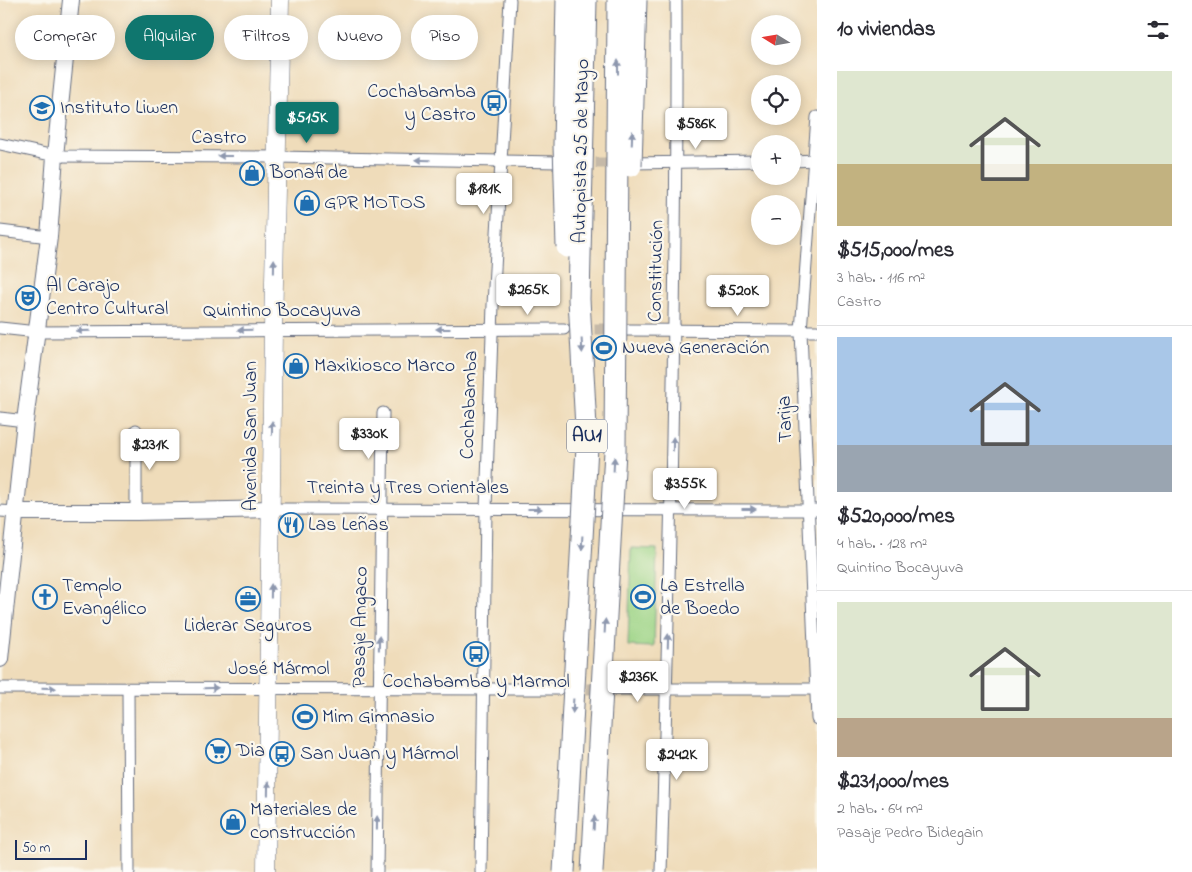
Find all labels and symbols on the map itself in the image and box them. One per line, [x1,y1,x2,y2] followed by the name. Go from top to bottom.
[751,15,801,65] north arrow
[566,58,598,244] street label: Autopista 25 de Mayo
[614,59,622,75] one-way arrow
[367,78,476,130] place label: Cochabamba y Castro
[481,90,507,116] bus stop icon: Cochabamba y Castro
[60,94,178,123] place label: Instituto Liwen
[29,95,55,121] school or university icon: Instituto Liwen
[272,102,342,144] pin: $515K
[661,108,731,150] pin: $586K
[191,124,247,153] street label: Castro
[629,130,637,146] one-way arrow
[217,152,233,160] one-way arrow
[415,156,431,164] one-way arrow
[269,159,348,188] place label: Bonafide
[239,160,265,186] shop icon: Bonafide
[449,172,519,215] pin: $181K
[324,189,426,218] place label: GPR MOTOS
[294,190,320,216] shop icon: GPR MOTOS
[642,219,672,323] street label: Constitución
[270,258,278,274] one-way arrow
[46,272,168,324] place label: Al Carajo Centro Cultural
[493,274,563,316] pin: $265K
[703,274,773,317] pin: $520K
[15,285,41,311] theatre icon: Al Carajo Centro Cultural
[203,297,361,326] street label: Quintino Bocayuva
[435,325,451,333] one-way arrow
[237,326,253,334] one-way arrow
[75,327,91,335] one-way arrow
[622,334,770,363] place label: Nueva Generación
[591,335,617,361] sports icon: Nueva Generación
[578,338,586,354] one-way arrow
[454,350,486,460] street label: Cochabamba
[314,352,455,381] place label: Maxikiosco Marco
[283,353,309,379] shop icon: Maxikiosco Marco
[237,361,266,511] street label: Avenida San Juan
[771,395,801,443] street label: Tarija
[334,418,404,460] pin: $330K
[268,420,276,436] one-way arrow
[567,420,607,452] road number: AU1
[115,428,185,471] pin: $231K
[669,436,677,452] one-way arrow
[611,456,619,472] one-way arrow
[650,468,720,510] pin: $355K
[307,474,509,503] street label: Treinta y Tres Orientales
[527,505,543,513] one-way arrow
[742,505,758,513] one-way arrow
[308,511,389,540] place label: Las Leñas
[278,512,304,538] restaurant icon: Las Leñas
[578,536,586,552] one-way arrow
[345,566,378,688] street label: Pasaje Angaco
[62,572,147,625] place label: Templo Evangélico
[660,572,745,624] place label: La Estrella de Boedo
[267,583,275,599] one-way arrow
[32,584,58,610] church icon: Templo Evangélico
[630,584,656,610] sports icon: La Estrella de Boedo
[235,586,261,612] office icon: Liderar Seguros
[184,612,312,642] place label: Liderar Seguros
[602,618,610,634] one-way arrow
[664,633,672,649] one-way arrow
[375,635,383,651] one-way arrow
[463,641,489,667] bus stop icon: Cochabamba y Marmol
[228,655,330,684] street label: José Mármol
[603,660,673,703] pin: $236K
[382,668,570,697] place label: Cochabamba y Marmol
[41,684,57,692] one-way arrow
[203,684,219,692] one-way arrow
[569,698,577,714] one-way arrow
[322,703,435,732] place label: Mim Gimnasio
[292,704,318,730] sports icon: Mim Gimnasio
[235,737,265,766] place label: Dia
[205,738,231,764] supermarket icon: Dia
[642,738,712,781] pin: $242K
[300,740,459,769] place label: San Juan y Mármol
[269,741,295,767] bus stop icon: San Juan y Mármol
[264,780,272,796] one-way arrow
[250,796,357,848] place label: Materiales de construcción
[220,809,246,835] shop icon: Materiales de construcción
[373,815,381,831] one-way arrow
[591,815,599,831] one-way arrow
[15,837,88,860] scale bar

